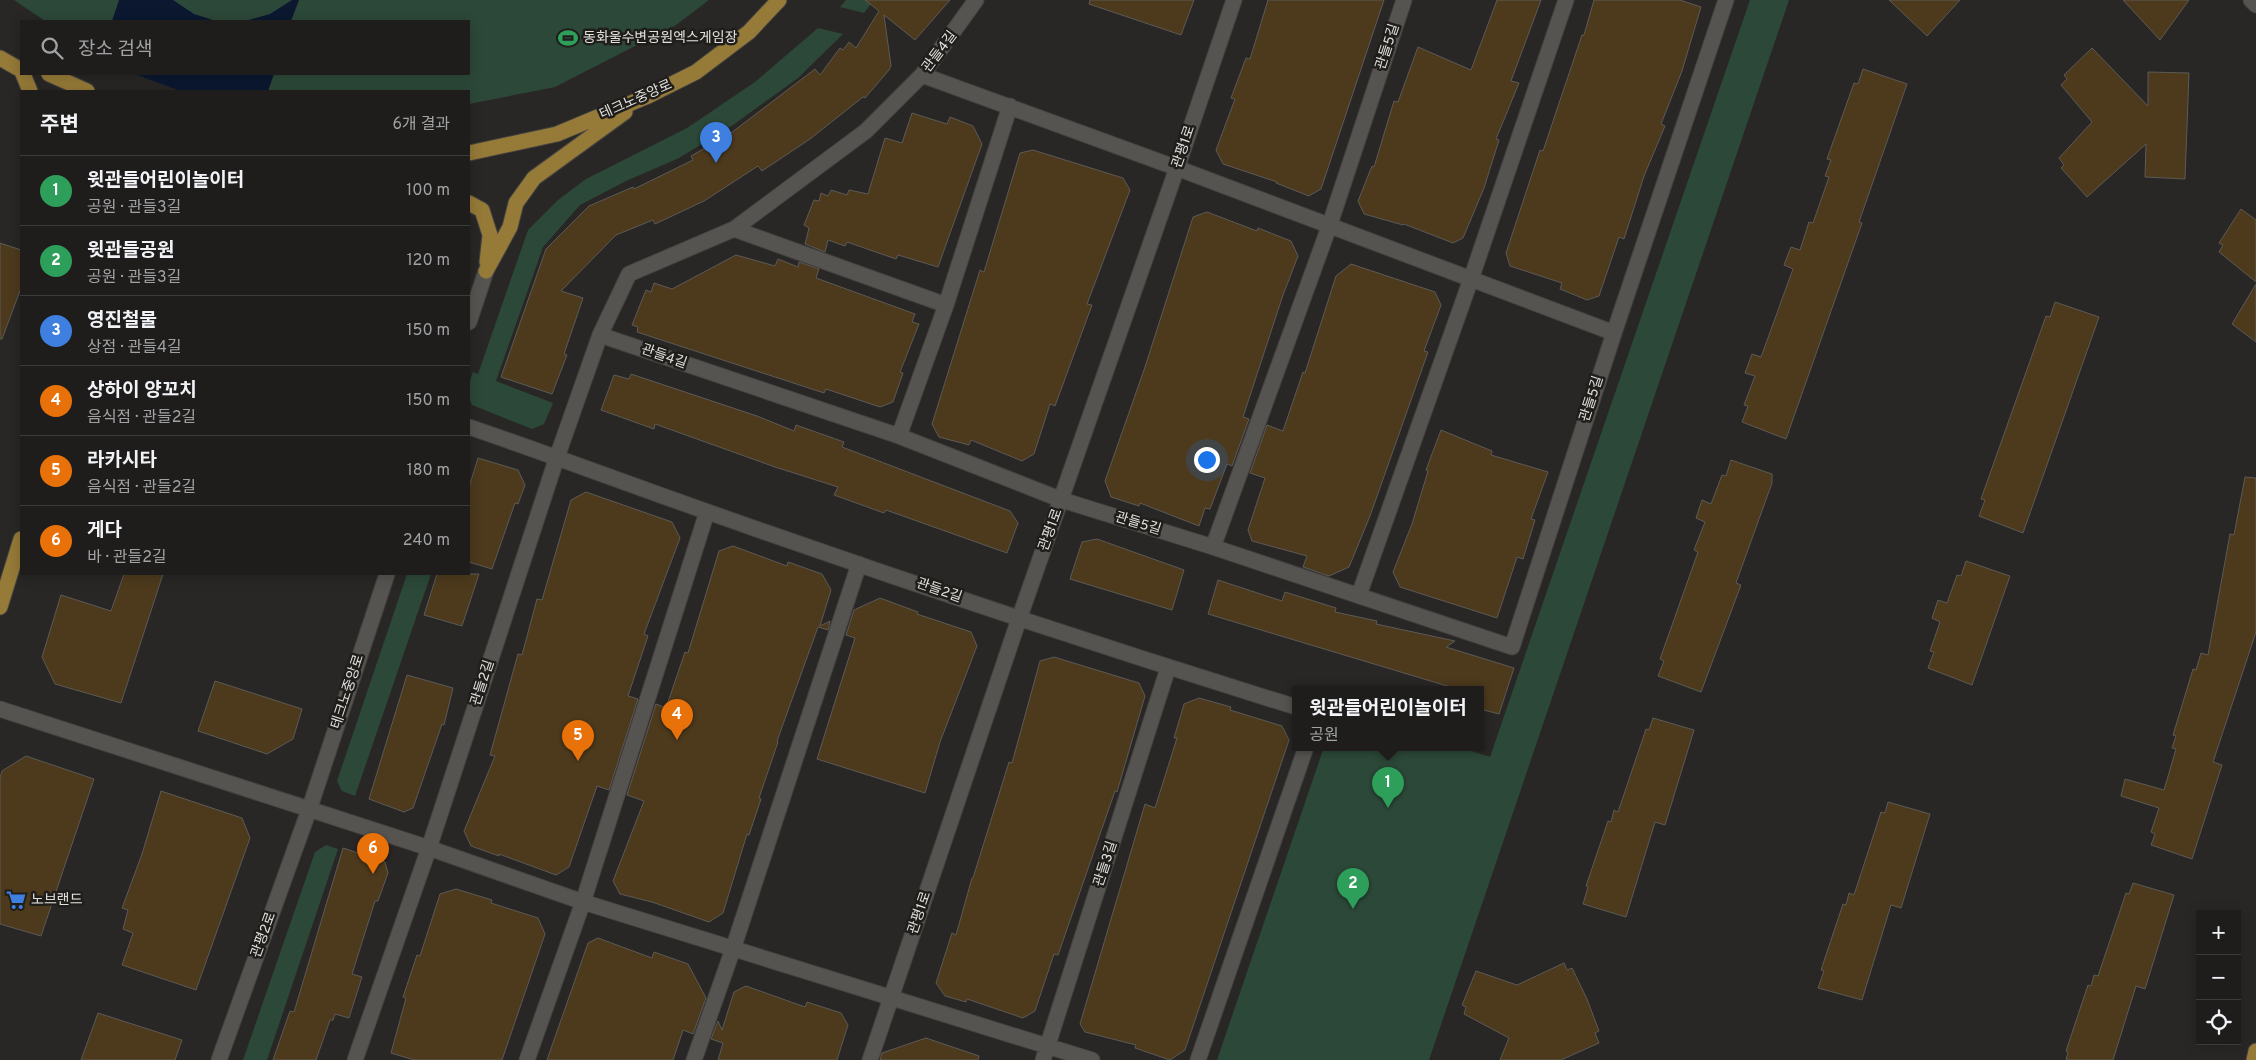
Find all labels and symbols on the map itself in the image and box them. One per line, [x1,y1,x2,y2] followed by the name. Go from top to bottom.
[1373,22,1403,72] street label: 관들5길
[557,27,579,49] sports icon: 동화울수변공원엑스게임장
[919,28,961,76] street label: 관들4길
[583,30,738,47] place label: 동화울수변공원엑스게임장
[597,76,675,123] street label: 테크노중앙로
[700,122,732,163] pin: 3
[1169,123,1199,171] street label: 관평1로
[639,341,689,373] street label: 관들4길
[1577,374,1607,424] street label: 관들5길
[1194,447,1220,473] your location
[1036,506,1067,554] street label: 관평1로
[1113,509,1163,539] street label: 관들5길
[914,575,964,607] street label: 관들2길
[328,653,368,731] street label: 테크노중앙로
[468,658,498,708] street label: 관들2길
[661,699,693,740] pin: 4
[562,720,594,761] pin: 5
[1372,767,1404,808] pin: 1
[357,833,389,874] pin: 6
[1091,839,1121,889] street label: 관들3길
[1337,868,1369,909] pin: 2
[5,889,27,911] supermarket icon: 노브랜드
[905,889,935,937] street label: 관평1로
[31,892,83,909] place label: 노브랜드
[248,910,280,960] street label: 관평2로

